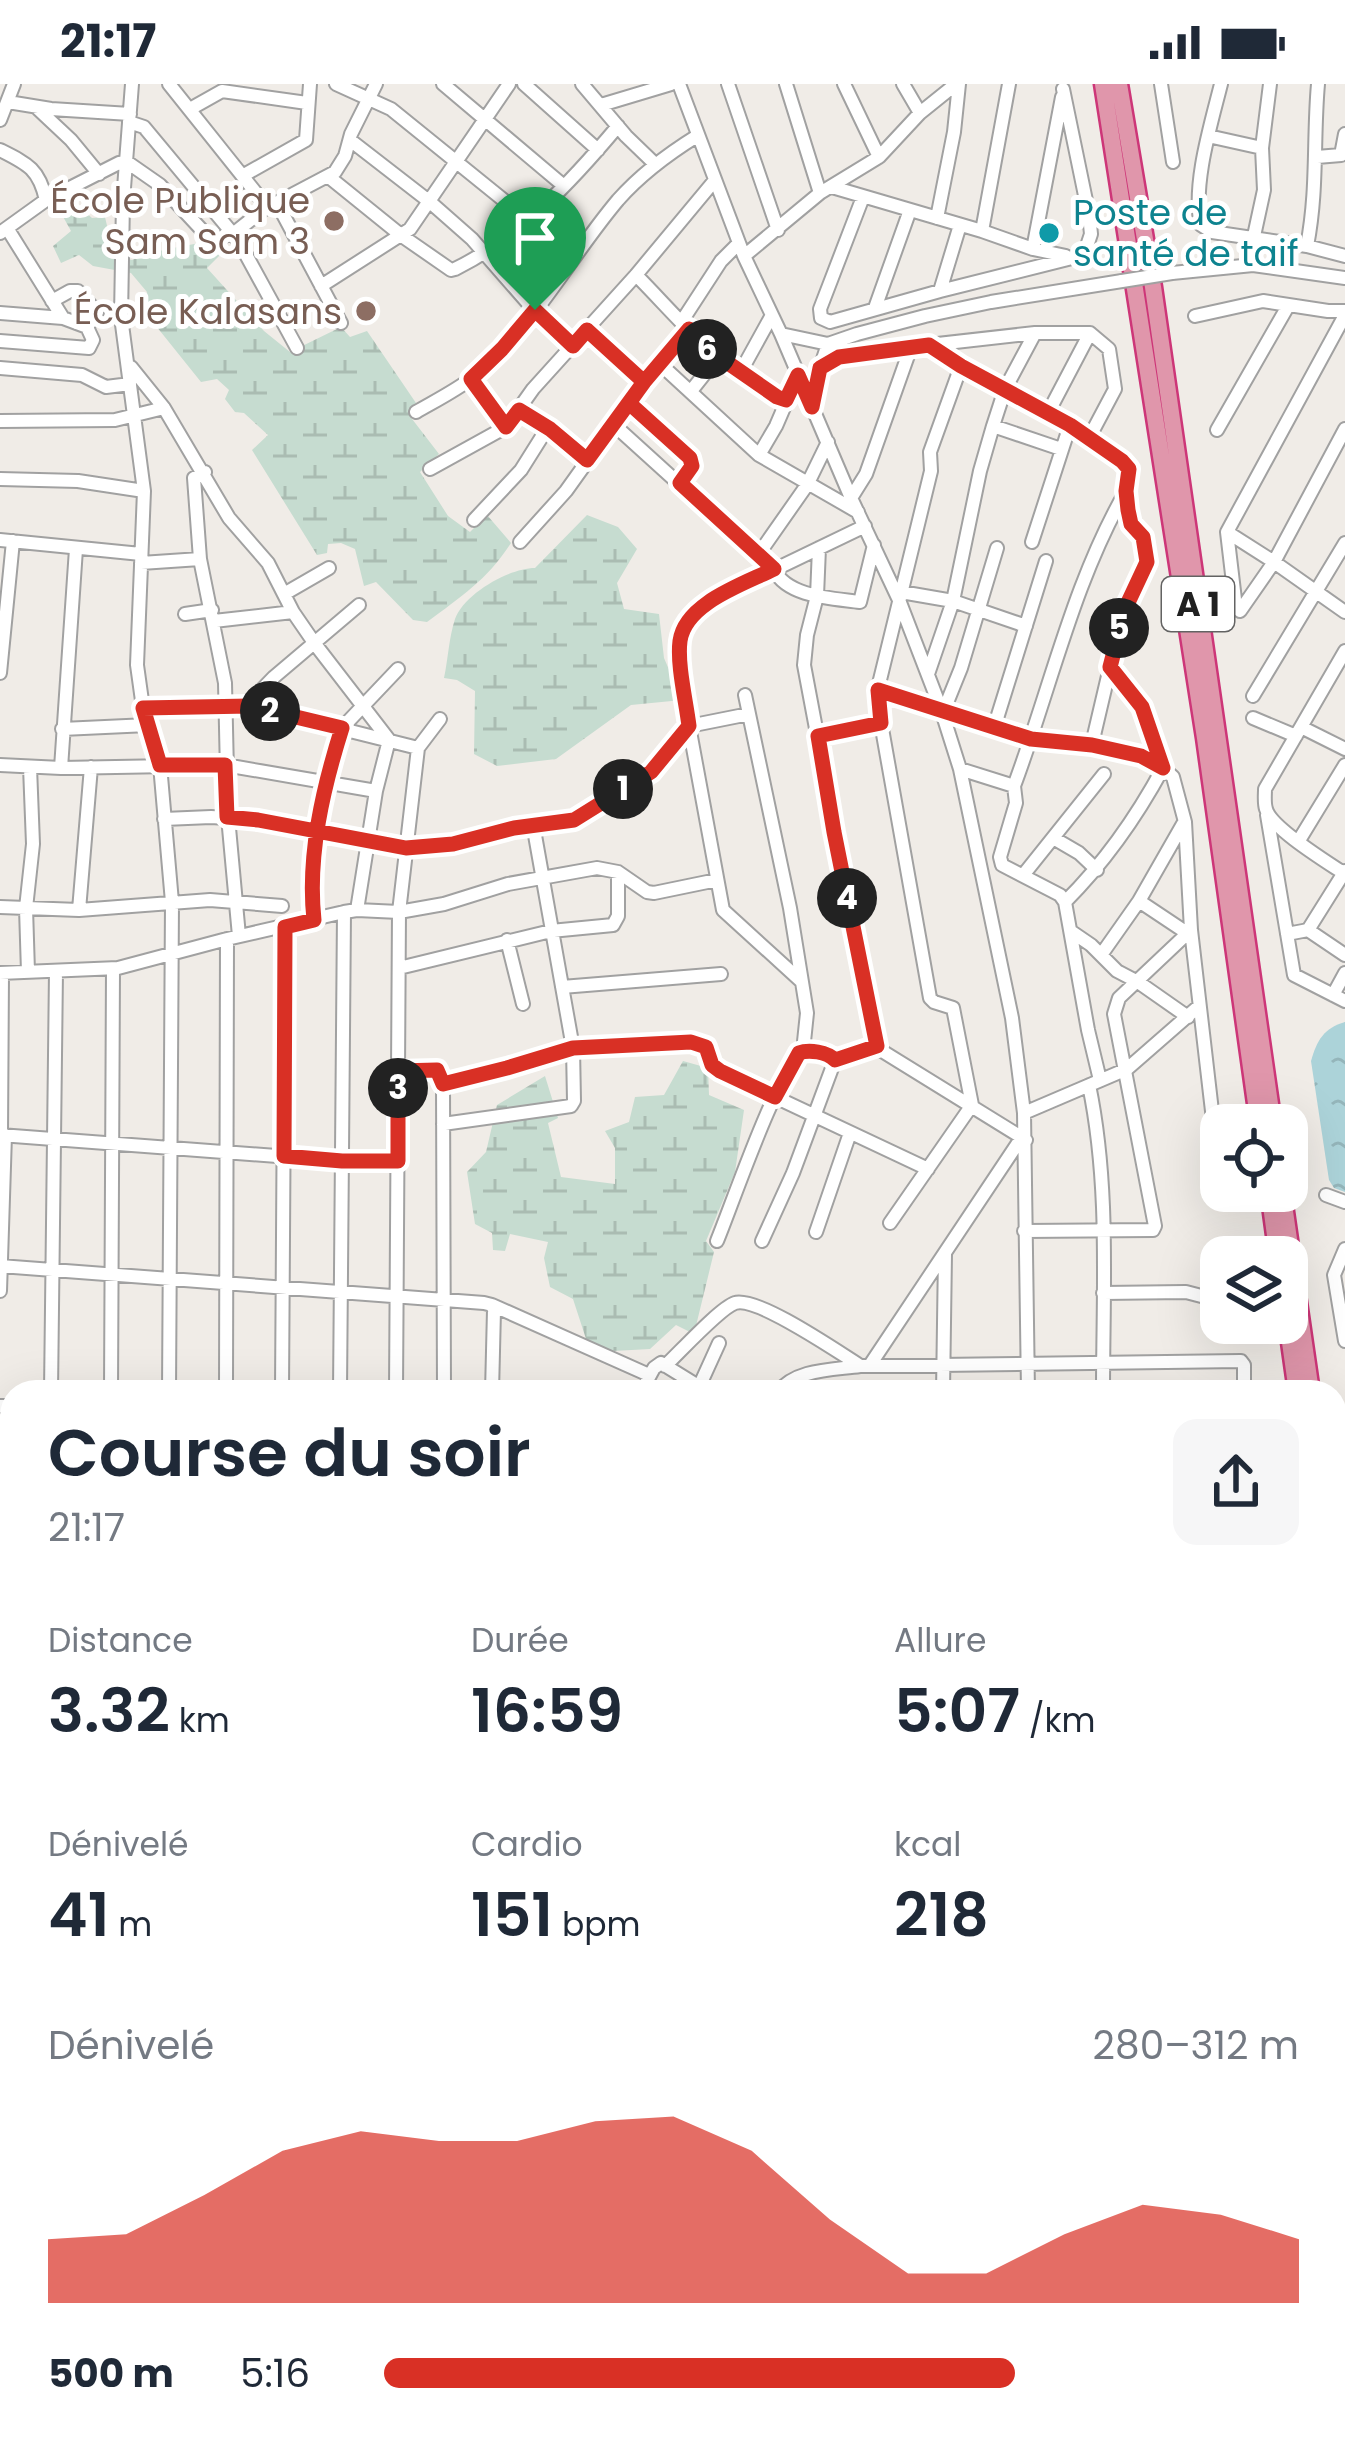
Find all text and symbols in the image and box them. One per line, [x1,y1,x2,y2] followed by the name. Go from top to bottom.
[60,10,156,73] text: 21:17
[50,175,310,267] place label: École Publique Sam Sam 3
[484,187,586,310] pin
[1073,187,1299,279] place label: Poste de santé de taif
[502,205,568,271] icon: arrive
[321,208,347,234] marker: École Publique Sam Sam 3
[1036,220,1062,246] marker: Poste de santé de taif
[74,286,342,337] place label: École Kalasans
[353,298,379,324] marker: École Kalasans
[677,319,737,379] pin: 6
[696,325,718,372] text: 6
[1162,577,1234,631] road number: A 1
[1089,598,1149,658] pin: 5
[1108,604,1130,651] text: 5
[240,681,300,741] pin: 2
[261,687,279,734] text: 2
[593,759,653,819] pin: 1
[617,765,629,812] text: 1
[817,868,877,928] pin: 4
[836,874,858,921] text: 4
[368,1058,428,1118] pin: 3
[388,1064,408,1111] text: 3
[1200,1104,1308,1344] map controls
[1200,1104,1308,1212] button: locate
[1200,1236,1308,1344] button: layers
[48,1407,531,1499] text: Course du soir
[1173,1419,1299,1545] button: share
[48,1500,125,1555] text: 21:17
[48,1617,193,1664] text: Distance
[471,1617,569,1664] text: Durée
[894,1617,986,1664] text: Allure
[48,1669,170,1753] text: 3.32
[471,1669,623,1753] text: 16:59
[894,1669,1020,1753] text: 5:07
[170,1697,230,1744] text: km
[1020,1697,1096,1744] text: /km
[48,1821,189,1868] text: Dénivelé
[471,1821,583,1868] text: Cardio
[894,1821,961,1868] text: kcal
[48,1873,109,1957] text: 41
[471,1873,553,1957] text: 151
[894,1873,989,1957] text: 218
[109,1901,152,1948] text: m
[553,1901,641,1948] text: bpm
[48,2018,214,2073] text: Dénivelé
[1093,2018,1299,2073] text: 280–312 m
[48,2346,174,2401] text: 500 m
[240,2346,310,2401] text: 5:16

